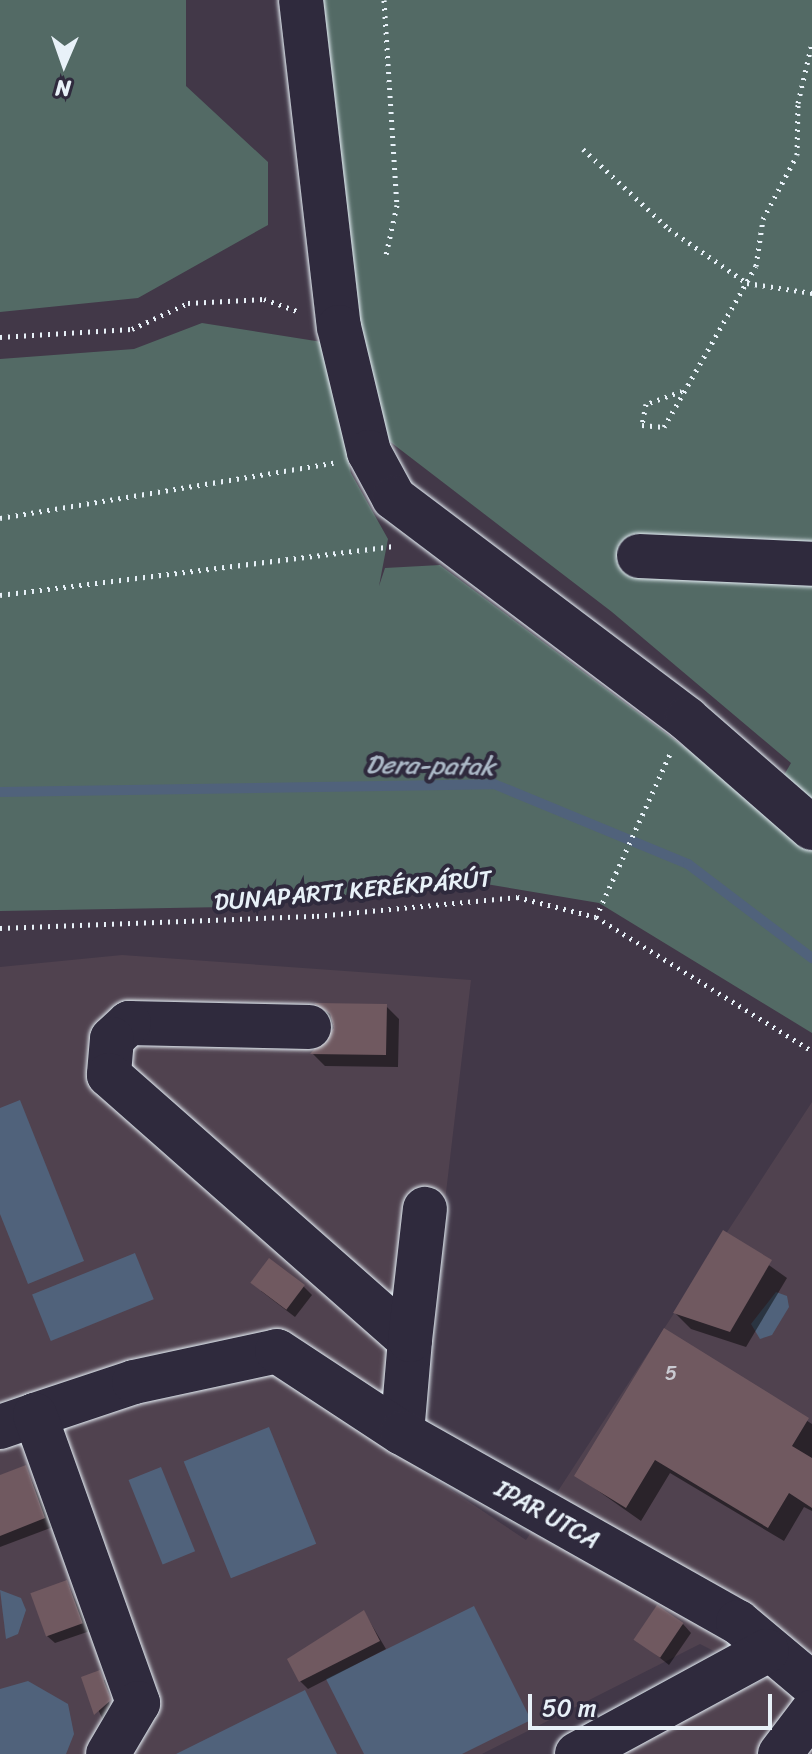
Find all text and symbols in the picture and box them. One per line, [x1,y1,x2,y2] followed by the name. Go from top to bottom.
[24,24,104,104] north arrow
[55,69,71,108] text: N
[365,749,495,783] water label: Dera-patak
[214,865,492,917] street label: DUNAPARTI KERÉKPÁRÚT
[665,1361,677,1385] house number: 5
[489,1474,605,1556] street label: IPAR UTCA
[532,1678,776,1728] scale bar
[542,1687,597,1729] text: 50 m

